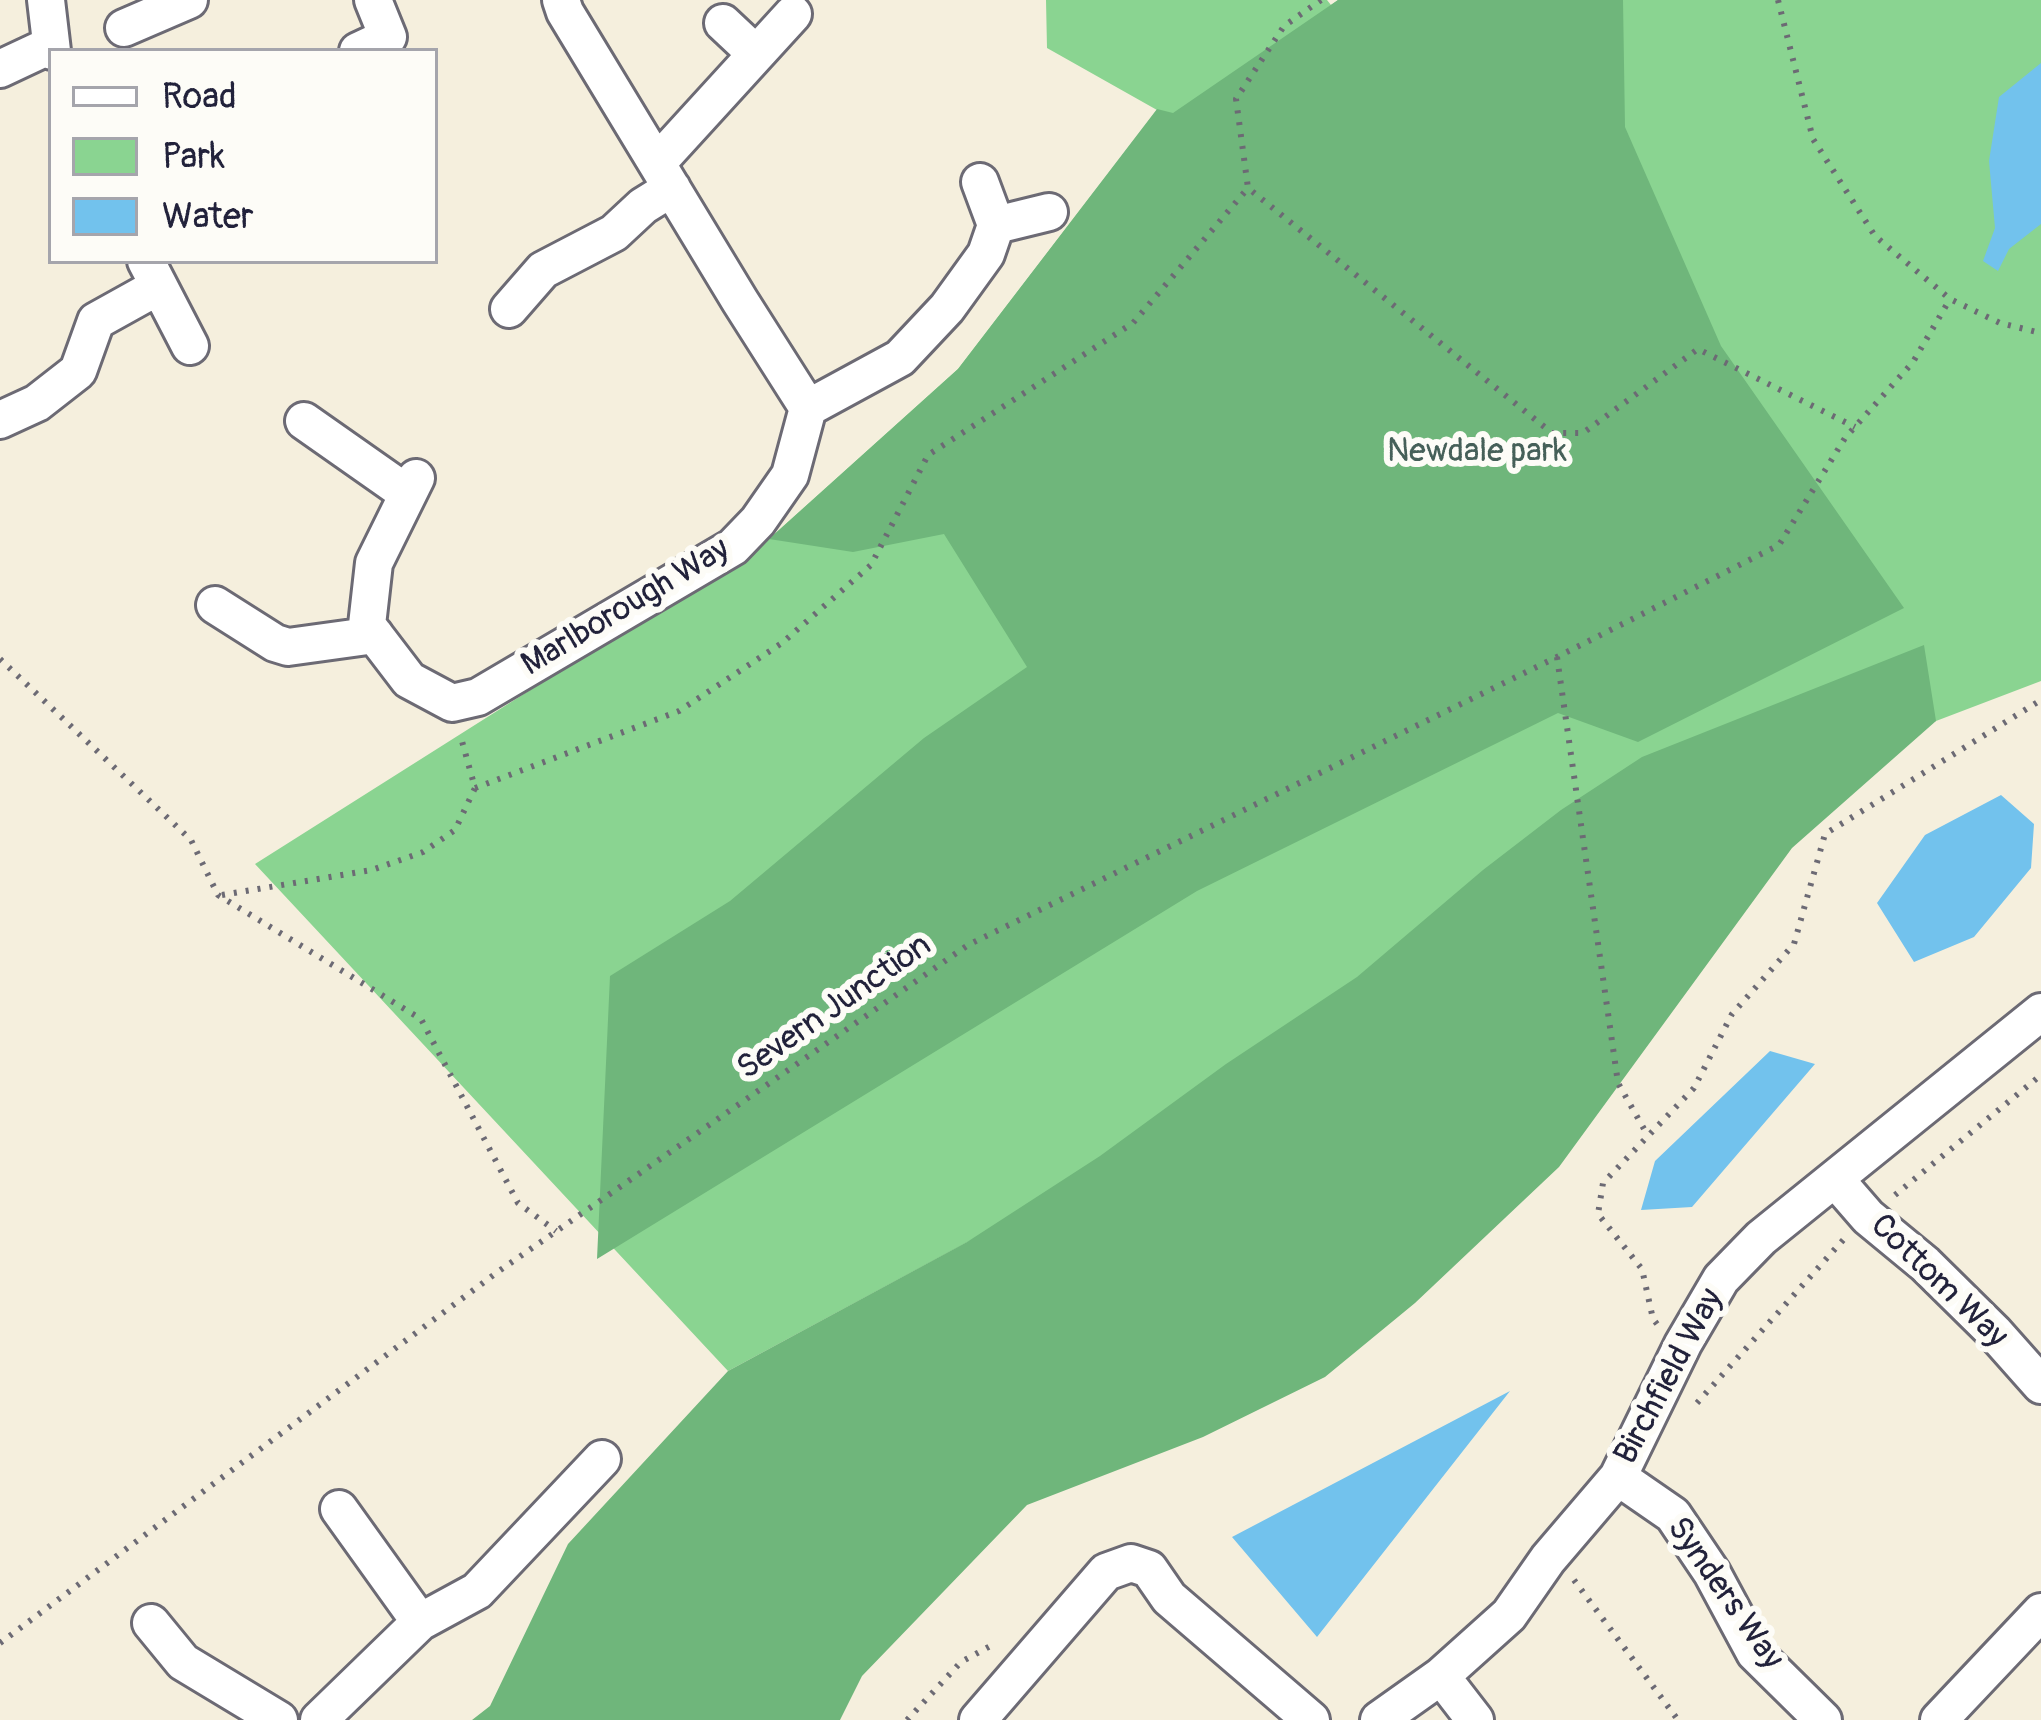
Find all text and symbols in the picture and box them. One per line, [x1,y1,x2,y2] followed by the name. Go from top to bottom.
[48,48,438,264] legend
[162,74,237,119] text: Road
[162,134,225,179] text: Park
[162,194,254,239] text: Water
[1387,433,1567,473] park label: Newdale park
[515,530,737,686] street label: Marlborough Way
[731,927,939,1089] street label: Severn Junction
[1861,1207,2015,1357] street label: Cottom Way
[1607,1283,1733,1471] street label: Birchfield Way
[1657,1511,1791,1677] street label: Synders Way

